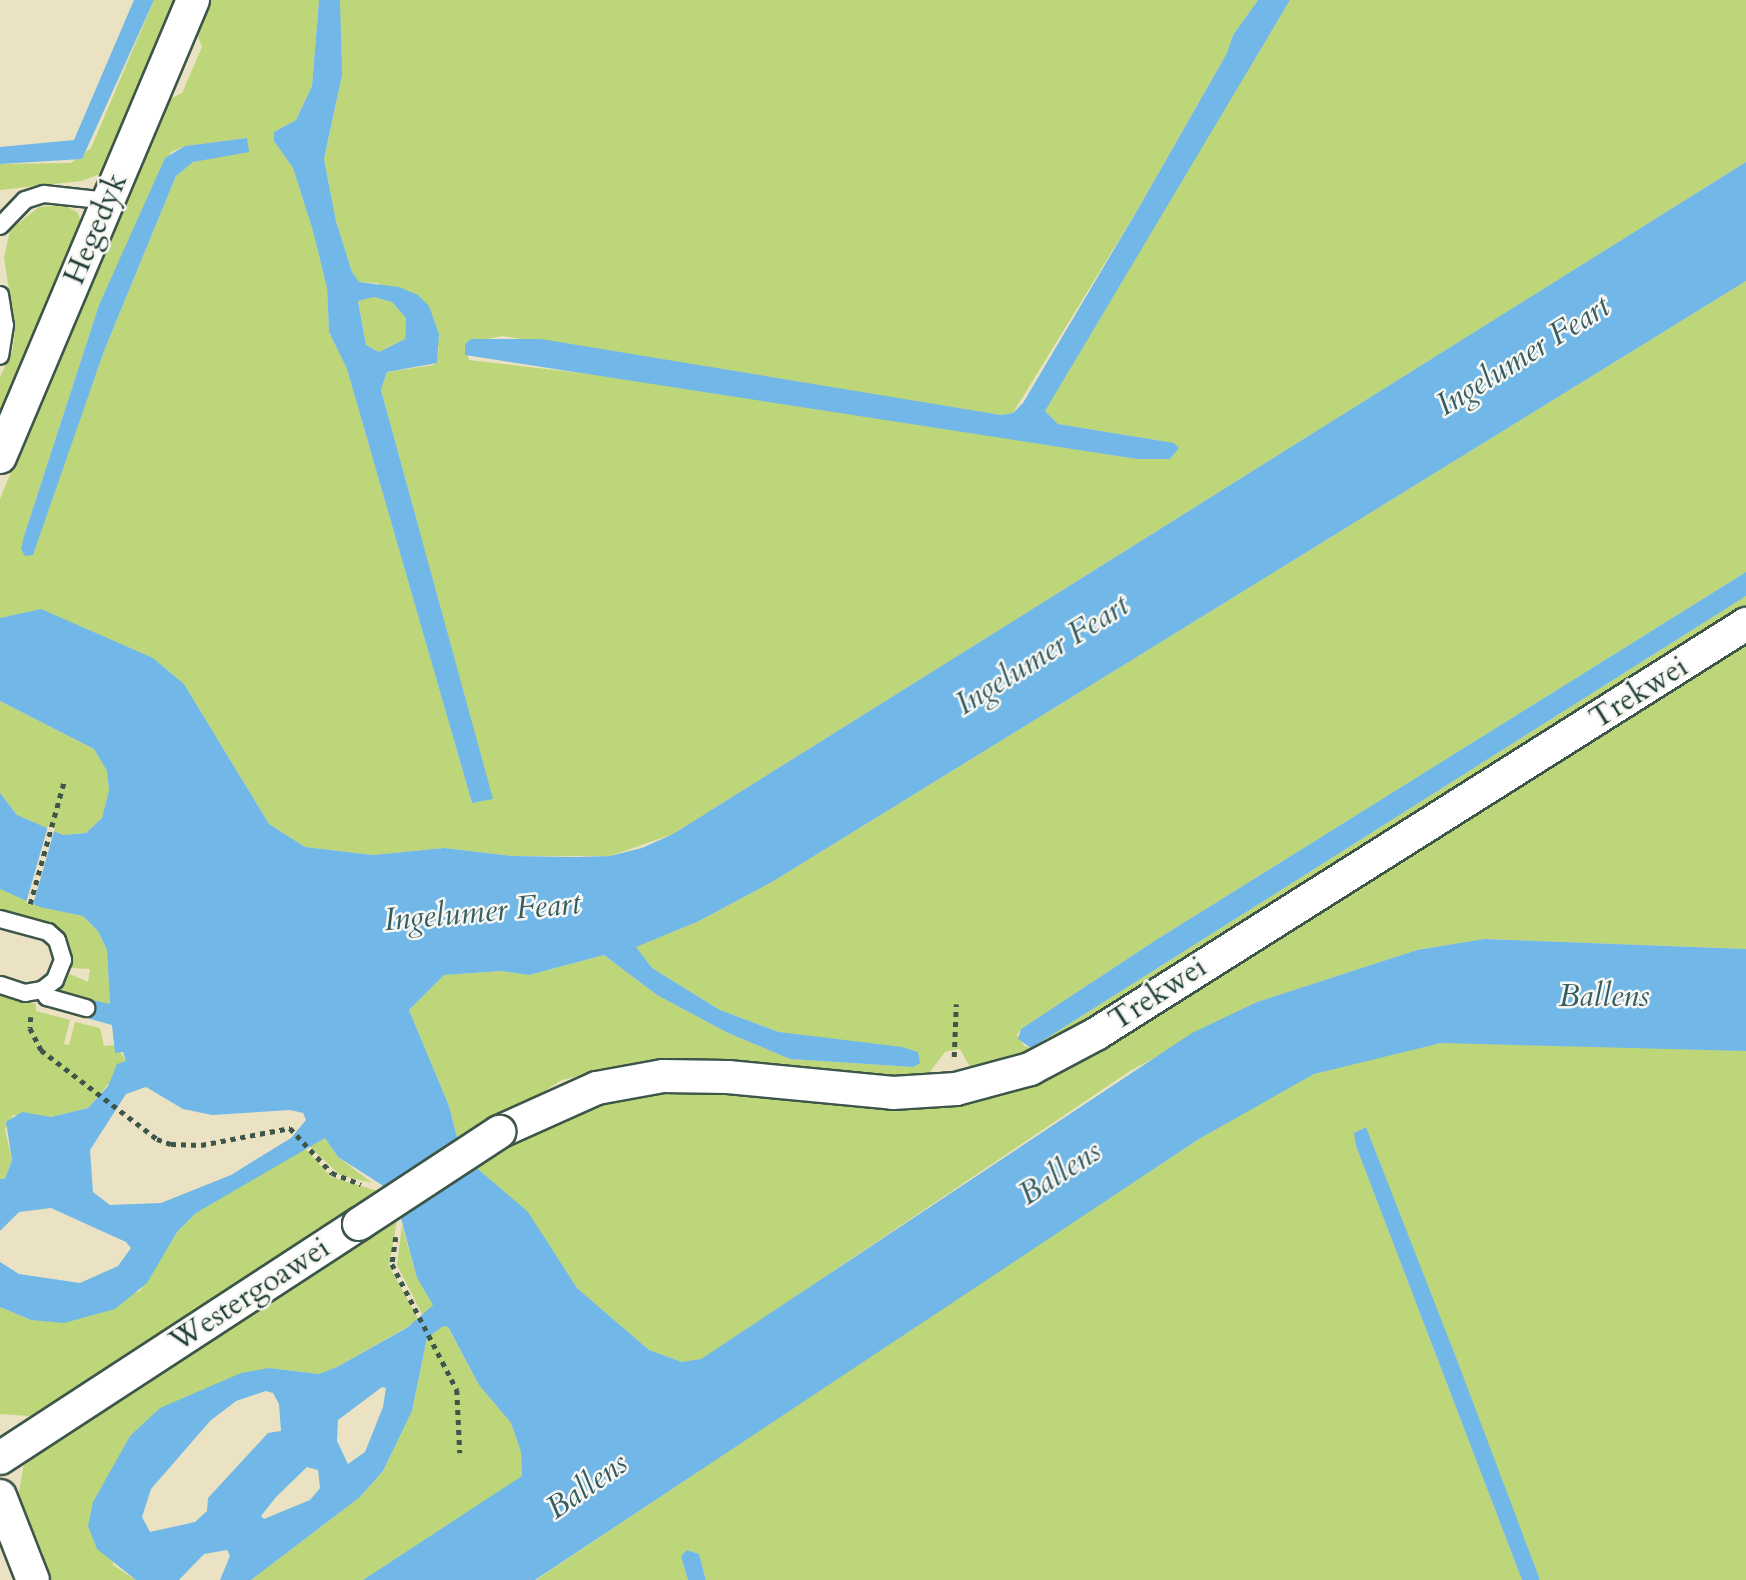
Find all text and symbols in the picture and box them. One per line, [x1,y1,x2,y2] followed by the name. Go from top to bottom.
[57,168,135,290] street label: Hegedyk
[1429,288,1617,424] water label: Ingelumer Feart
[948,587,1136,723] water label: Ingelumer Feart
[1583,649,1695,737] street label: Trekwei
[382,884,582,940] water label: Ingelumer Feart
[1103,949,1213,1039] street label: Trekwei
[1559,977,1649,1015] water label: Ballens
[1011,1132,1109,1214] water label: Ballens
[163,1230,337,1360] street label: Westergoawei
[539,1444,635,1528] water label: Ballens

